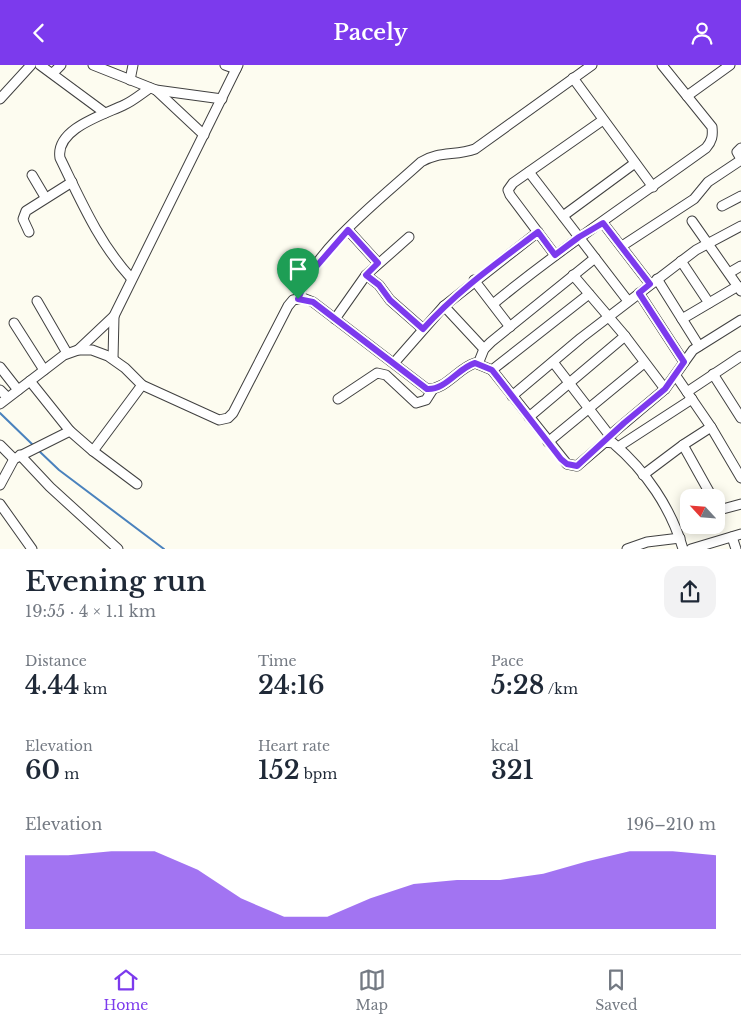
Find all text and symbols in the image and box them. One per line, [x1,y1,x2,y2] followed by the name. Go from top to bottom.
[25,19,53,47] icon: back
[333,19,408,46] text: Pacely
[688,19,716,47] icon: person
[277,248,319,299] pin
[284,255,312,283] icon: arrive
[680,489,725,534] north arrow
[680,489,725,534] map controls
[25,564,206,599] text: Evening run
[664,566,716,618] button: share
[25,601,156,621] text: 19:55 · 4 × 1.1 km
[25,652,87,670] text: Distance
[258,652,297,670] text: Time
[491,652,524,670] text: Pace
[25,670,79,701] text: 4.44
[258,670,325,701] text: 24:16
[491,670,544,701] text: 5:28
[79,680,107,698] text: km
[544,680,578,698] text: /km
[25,737,93,755] text: Elevation
[258,737,330,755] text: Heart rate
[491,737,519,755] text: kcal
[25,755,60,786] text: 60
[258,755,300,786] text: 152
[491,755,534,786] text: 321
[60,765,79,783] text: m
[300,765,337,783] text: bpm
[25,814,102,834] text: Elevation
[627,814,716,834] text: 196–210 m
[104,966,148,1014] tab: Home
[356,966,388,1014] tab: Map
[595,966,637,1014] tab: Saved

